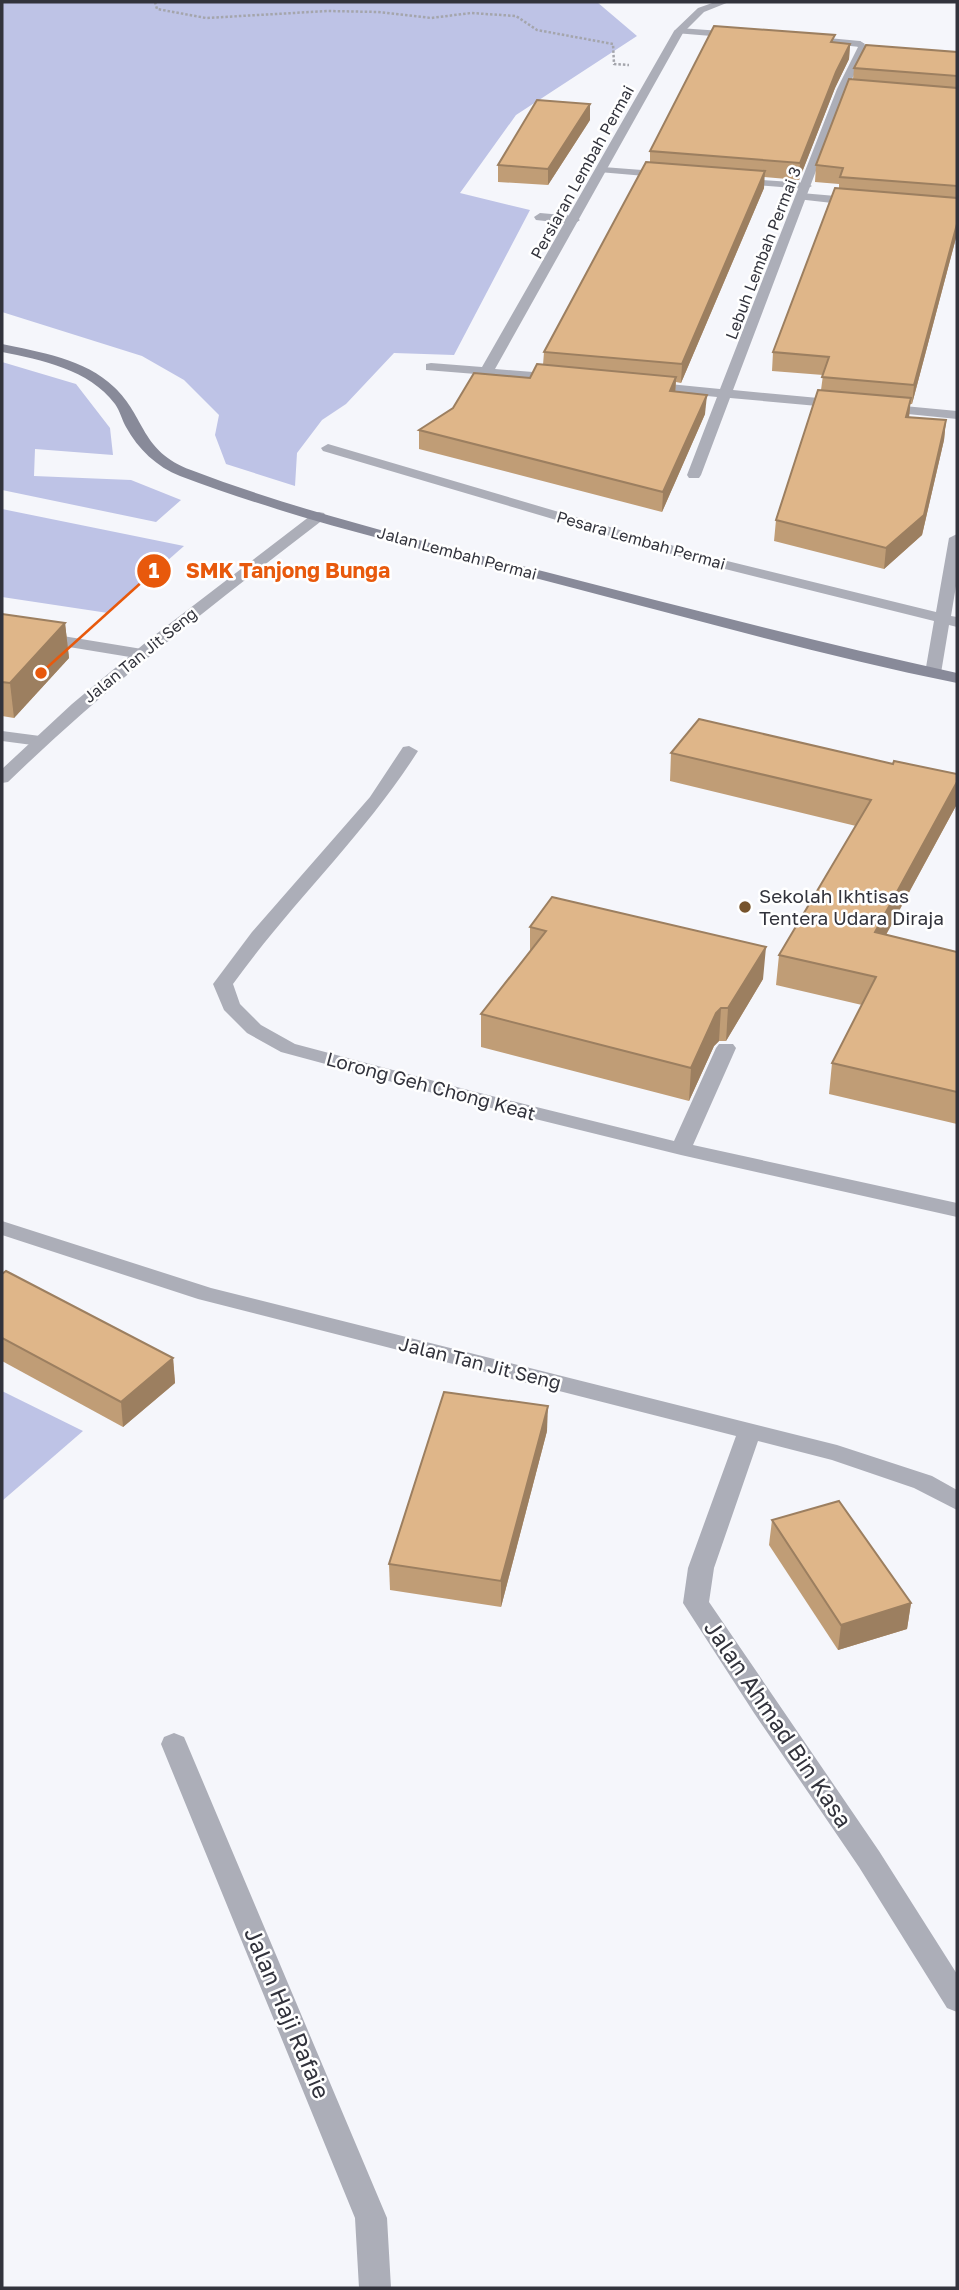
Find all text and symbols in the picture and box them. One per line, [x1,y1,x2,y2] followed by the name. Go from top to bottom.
[526,82,638,262] street label: Persiaran Lembah Permai
[721,164,805,342] street label: Lebuh Lembah Permai 3
[554,506,728,574] street label: Pesara Lembah Permai
[375,522,539,584] street label: Jalan Lembah Permai
[136,550,404,592] callout: SMK Tanjong Bunga
[149,557,160,583] text: 1
[186,557,390,583] text: SMK Tanjong Bunga
[79,603,201,707] street label: Jalan Tan Jit Seng
[759,884,944,929] place label: Sekolah Ikhtisas Tentera Udara Diraja
[737,899,753,915] marker: Sekolah Ikhtisas Tentera Udara Diraja
[324,1047,538,1125] street label: Lorong Geh Chong Keat
[397,1331,564,1394] street label: Jalan Tan Jit Seng
[699,1614,859,1832] street label: Jalan Ahmad Bin Kasa
[239,1923,337,2102] street label: Jalan Haji Rafaie

